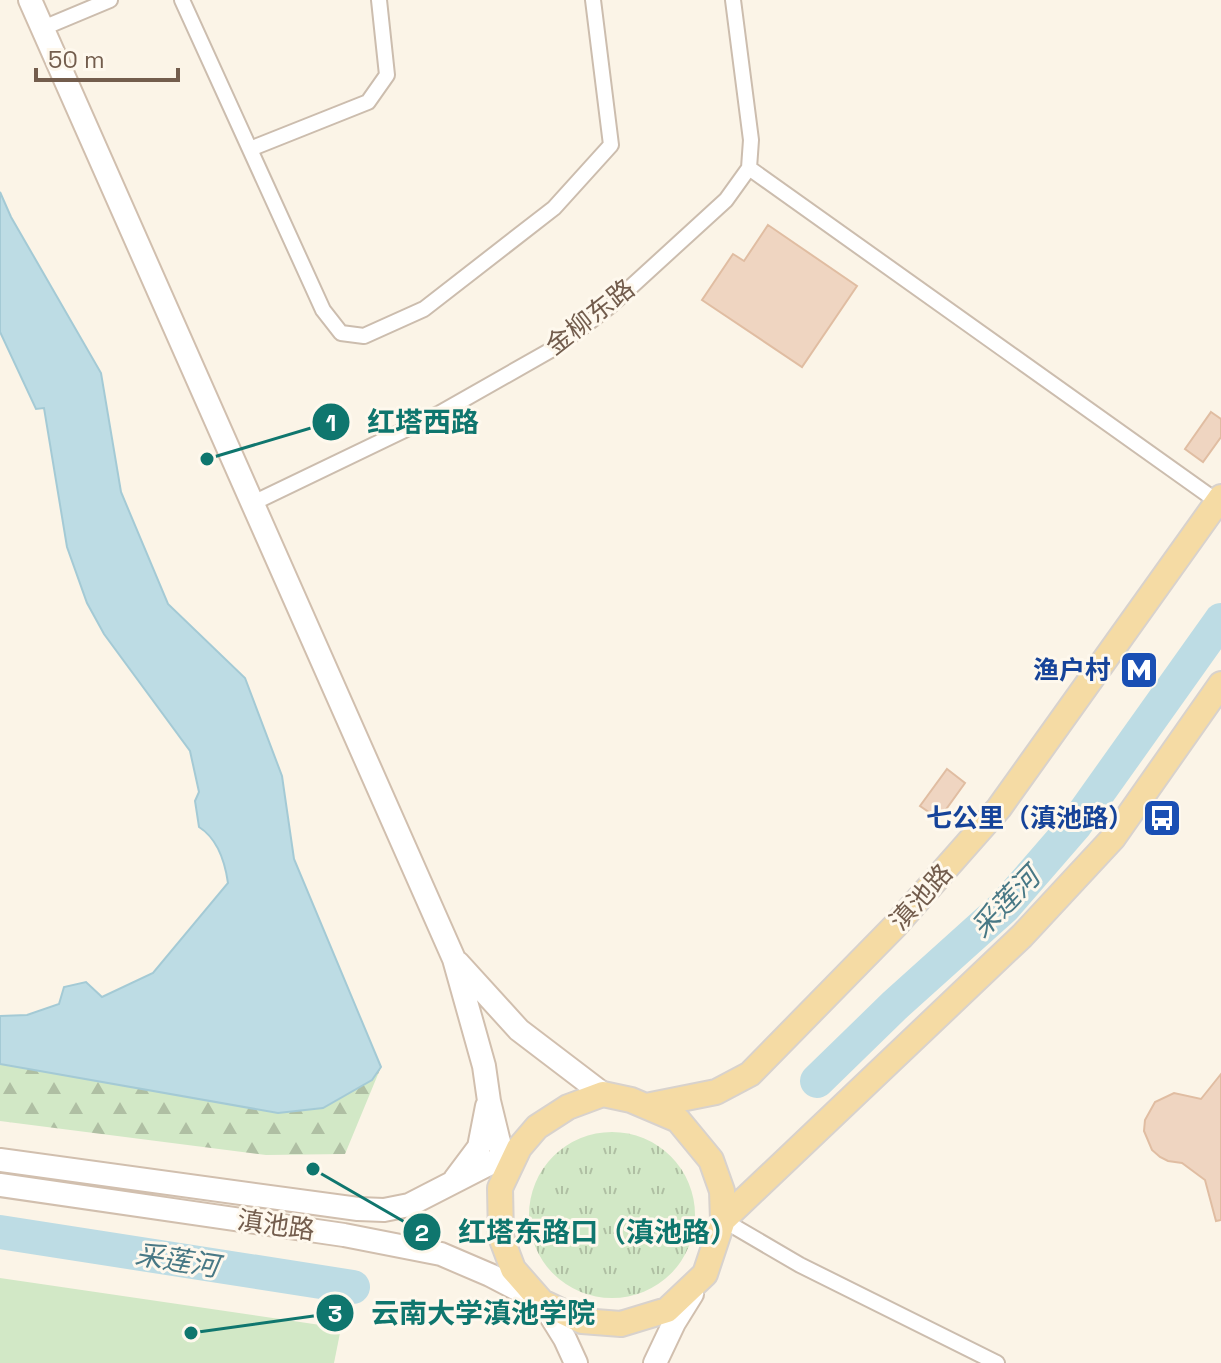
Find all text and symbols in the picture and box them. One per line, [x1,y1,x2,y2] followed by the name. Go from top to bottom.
[36,32,178,82] scale bar
[48,44,105,75] text: 50 m
[539,272,641,362] street label: 金柳东路
[311,396,495,448] callout: 红塔西路
[367,404,479,440] text: 红塔西路
[326,407,336,438] text: 1
[1118,649,1160,691] metro station icon: 渔户村
[1033,653,1111,687] place label: 渔户村
[1141,797,1183,839] bus stop icon: 七公里（滇池路）
[926,801,1134,835] place label: 七公里（滇池路）
[963,856,1051,945] water label: 采莲河
[882,857,960,937] street label: 滇池路
[235,1203,317,1247] street label: 滇池路
[402,1206,754,1258] callout: 红塔东路口（滇池路）
[458,1214,738,1250] text: 红塔东路口（滇池路）
[415,1217,429,1248] text: 2
[133,1236,226,1285] water label: 采莲河
[315,1287,611,1339] callout: 云南大学滇池学院
[371,1295,595,1331] text: 云南大学滇池学院
[328,1298,342,1329] text: 3

